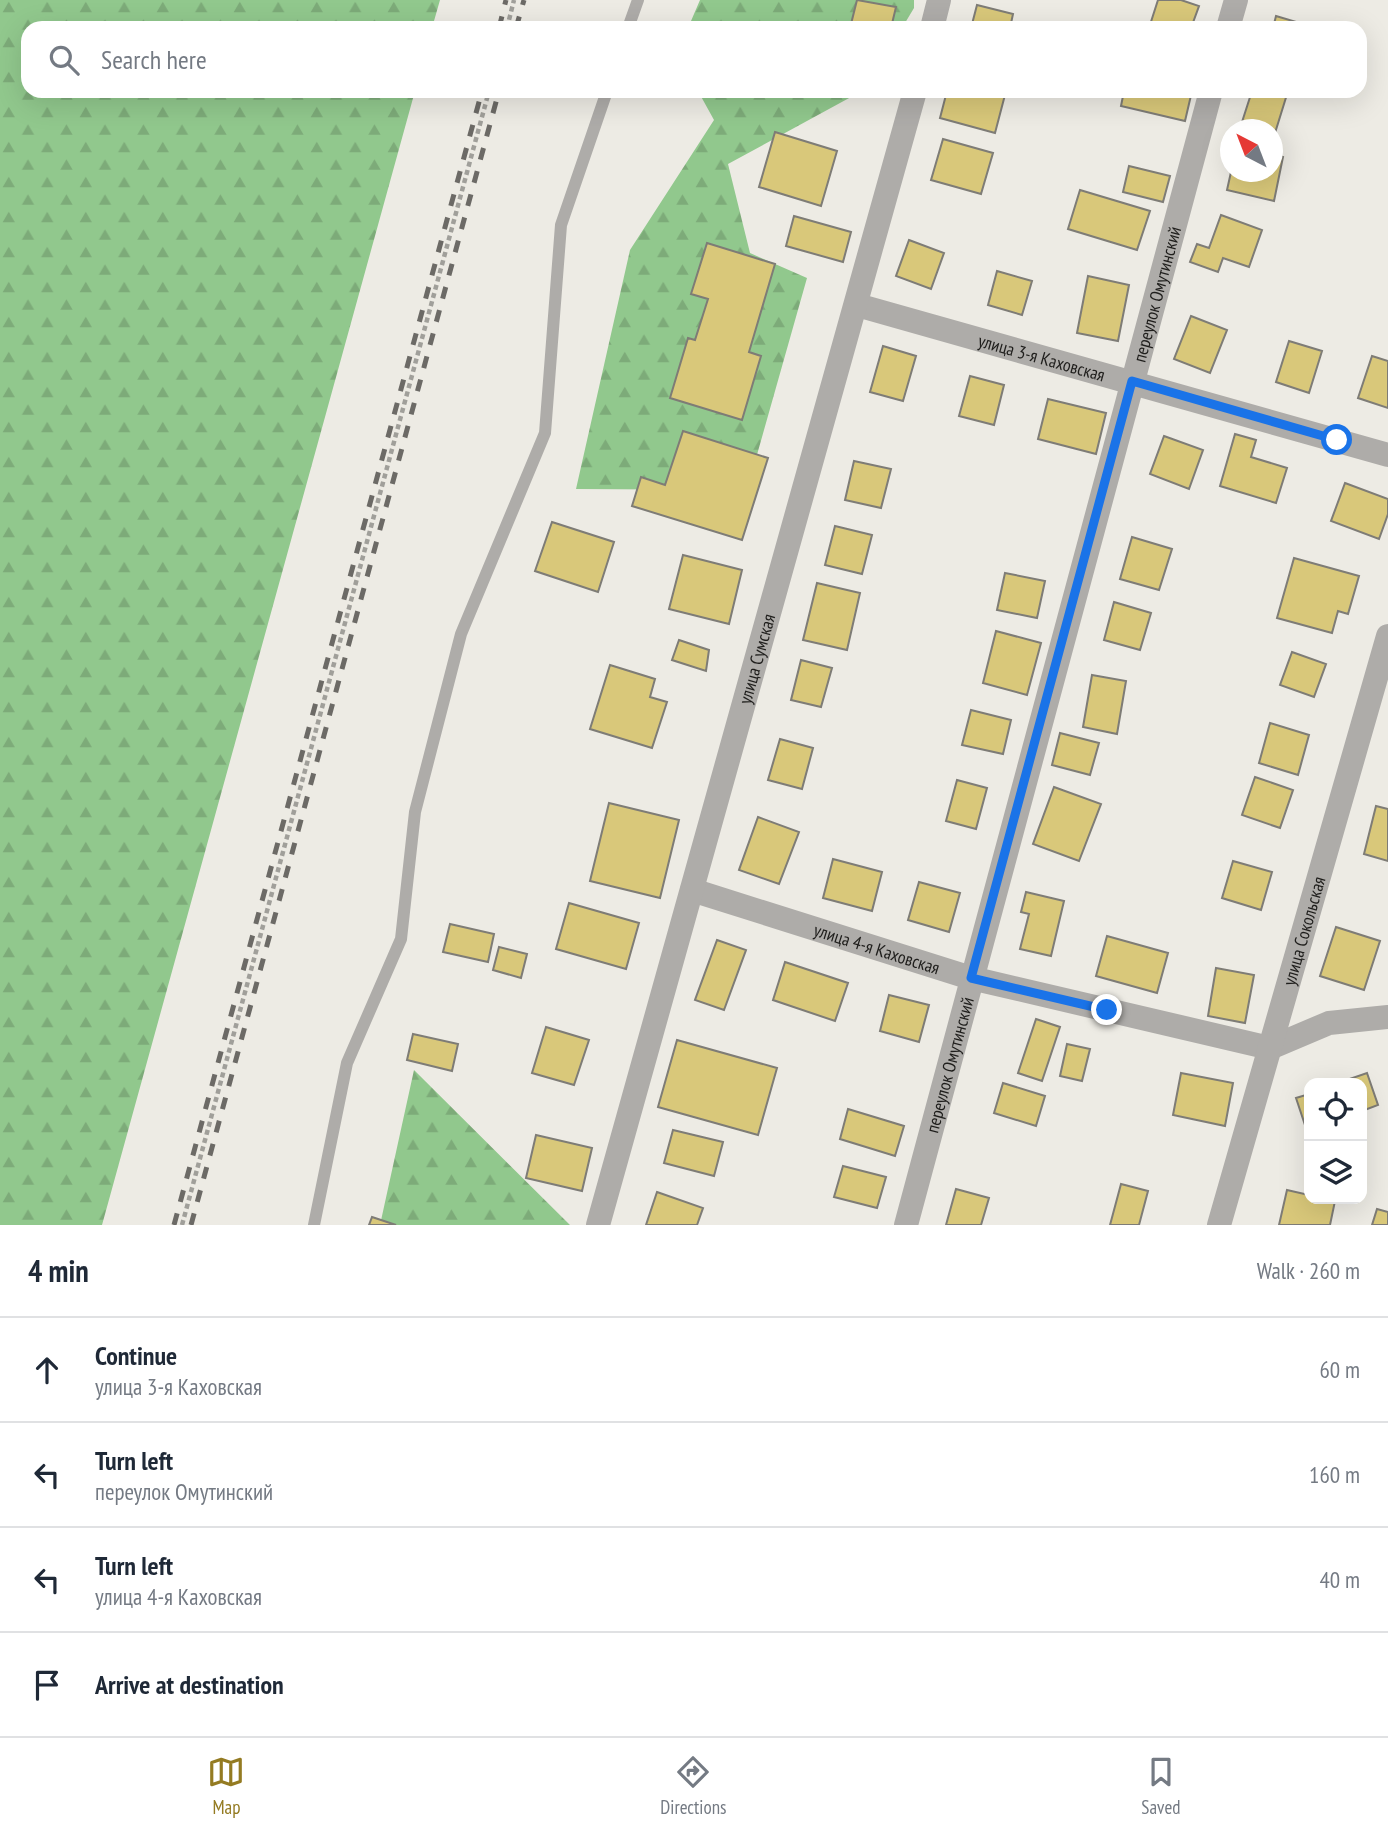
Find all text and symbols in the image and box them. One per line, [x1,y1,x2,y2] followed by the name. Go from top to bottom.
[21,21,1367,98] search box
[45,41,83,79] icon: search
[101,43,207,76] text: Search here
[1220,119,1283,182] north arrow
[1127,224,1186,364] street label: переулок Омутинский
[976,328,1108,386] street label: улица 3-я Каховская
[1321,424,1352,455] route start
[733,611,780,706] street label: улица Сумская
[1277,874,1330,988] street label: улица Сокольская
[811,918,943,979] street label: улица 4-я Каховская
[920,994,978,1135] street label: переулок Омутинский
[1091,994,1122,1025] route end
[1304,1078,1367,1204] map controls
[1304,1078,1367,1141] button: locate
[1304,1141,1367,1204] button: layers
[28,1251,89,1290] text: 4 min
[1257,1256,1360,1285] text: Walk · 260 m
[95,1339,177,1372] text: Continue
[28,1351,66,1389] icon: ahead
[1319,1355,1360,1384] text: 60 m
[95,1372,262,1401] text: улица 3-я Каховская
[95,1444,173,1477] text: Turn left
[28,1456,66,1494] icon: left
[1309,1460,1360,1489] text: 160 m
[95,1477,273,1506] text: переулок Омутинский
[95,1549,173,1582] text: Turn left
[28,1561,66,1599] icon: left
[1319,1565,1360,1594] text: 40 m
[95,1582,262,1611] text: улица 4-я Каховская
[28,1666,66,1704] icon: arrive
[95,1668,284,1701] text: Arrive at destination
[207,1753,245,1819] tab: Map
[660,1753,726,1819] tab: Directions
[1141,1753,1181,1819] tab: Saved

